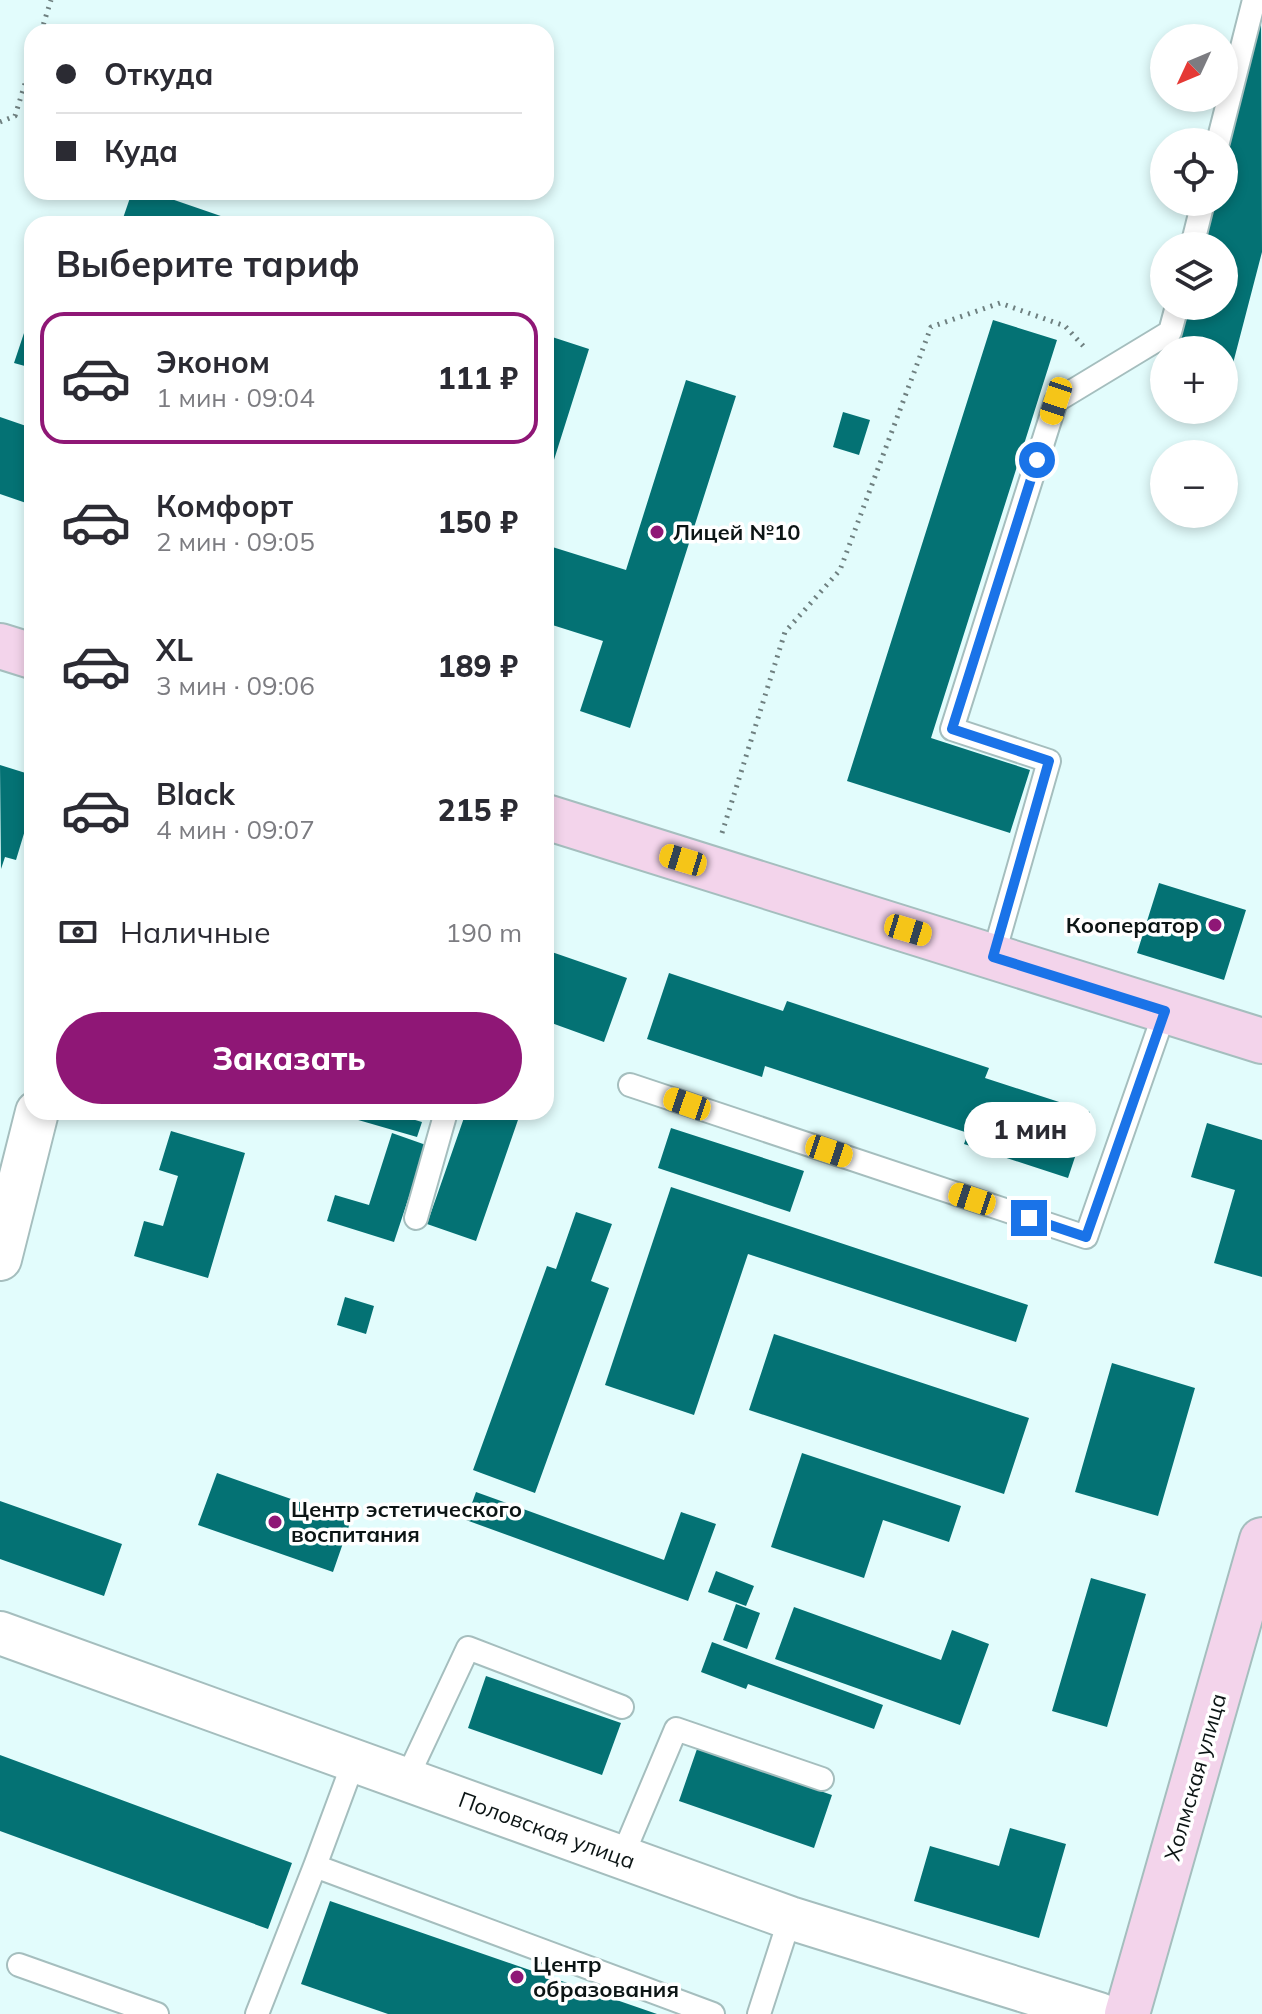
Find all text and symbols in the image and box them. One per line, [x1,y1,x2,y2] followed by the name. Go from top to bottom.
[1150,24,1238,112] north arrow
[1150,24,1238,528] map controls
[104,55,214,93] text: Откуда
[1150,128,1238,216] button: locate
[104,132,178,170] text: Куда
[1150,232,1238,320] button: layers
[56,241,360,286] text: Выберите тариф
[1150,336,1238,424] button: +
[60,342,132,414] icon: car
[156,343,270,381] text: Эконом
[438,359,518,397] text: 111 ₽
[1037,374,1075,428] car
[156,381,315,414] text: 1 мин · 09:04
[1150,440,1238,528] button: −
[1019,442,1055,478] route start
[60,486,132,558] icon: car
[156,487,293,525] text: Комфорт
[438,503,518,541] text: 150 ₽
[673,518,800,546] place label: Лицей №10
[648,523,666,541] marker: Лицей №10
[156,525,315,558] text: 2 мин · 09:05
[60,630,132,702] icon: car
[156,631,193,669] text: XL
[438,647,518,685] text: 189 ₽
[156,669,315,702] text: 3 мин · 09:06
[60,774,132,846] icon: car
[156,775,235,813] text: Black
[438,791,518,829] text: 215 ₽
[156,813,315,846] text: 4 мин · 09:07
[657,842,709,878] car
[56,910,100,954] icon: cash
[1066,911,1199,939] place label: Кооператор
[882,912,934,948] car
[120,913,271,951] text: Наличные
[446,916,522,949] text: 190 m
[1206,916,1224,934] marker: Кооператор
[56,1012,522,1104] button: Заказать
[660,1085,714,1123] car
[963,1102,1095,1158] callout: 1 мин
[993,1113,1067,1146] text: 1 мин
[802,1132,856,1170] car
[945,1180,999,1218] car
[1011,1200,1047,1236] route end
[291,1495,522,1548] place label: Центр эстетического воспитания
[266,1513,284,1531] marker: Центр эстетического воспитания
[1158,1690,1232,1864] street label: Холмская улица
[455,1785,639,1875] street label: Половская улица
[533,1950,679,2003] place label: Центр образования
[508,1968,526,1986] marker: Центр образования

